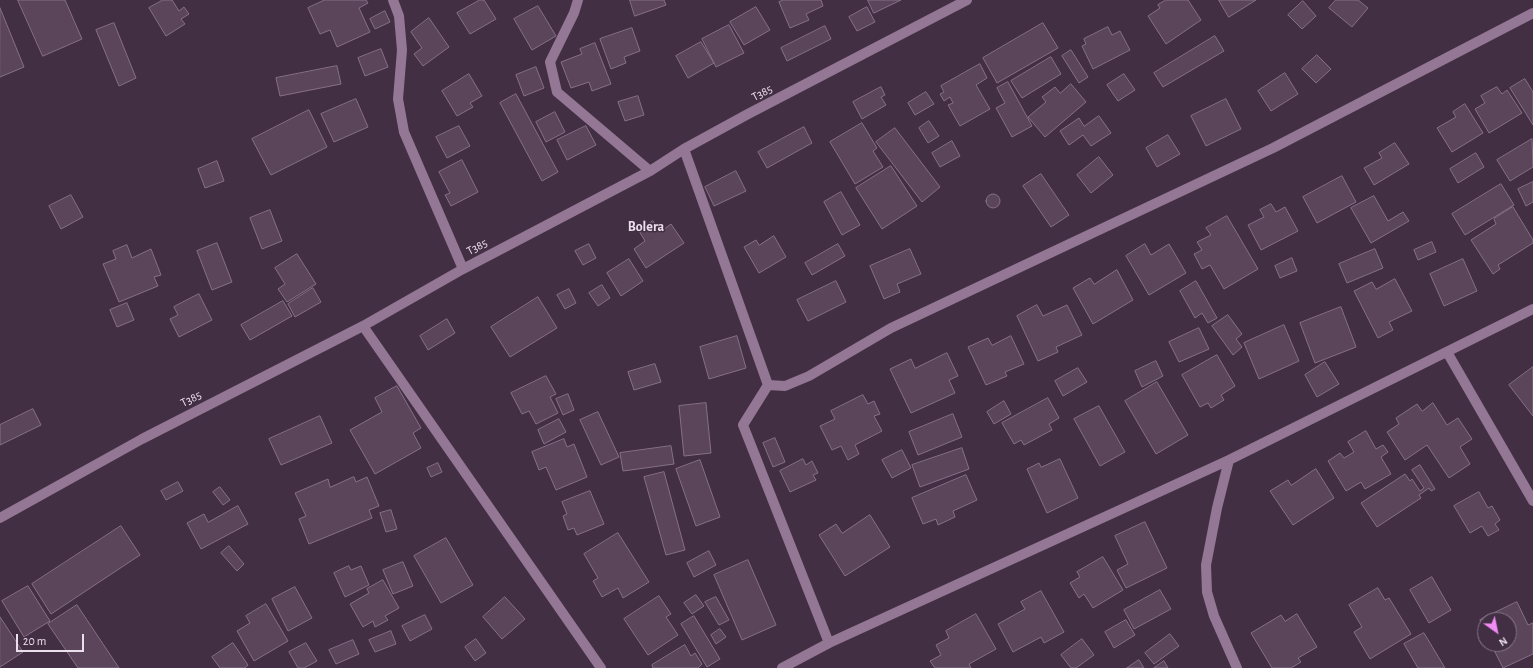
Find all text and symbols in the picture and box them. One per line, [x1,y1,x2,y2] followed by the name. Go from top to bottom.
[749,82,775,104] street label: T385
[628,219,664,235] district label: Bolera
[464,236,490,258] street label: T385
[178,388,204,410] street label: T385
[1477,612,1517,652] north arrow
[18,626,86,652] scale bar
[23,635,46,647] text: 20 m
[1497,635,1509,648] text: N

